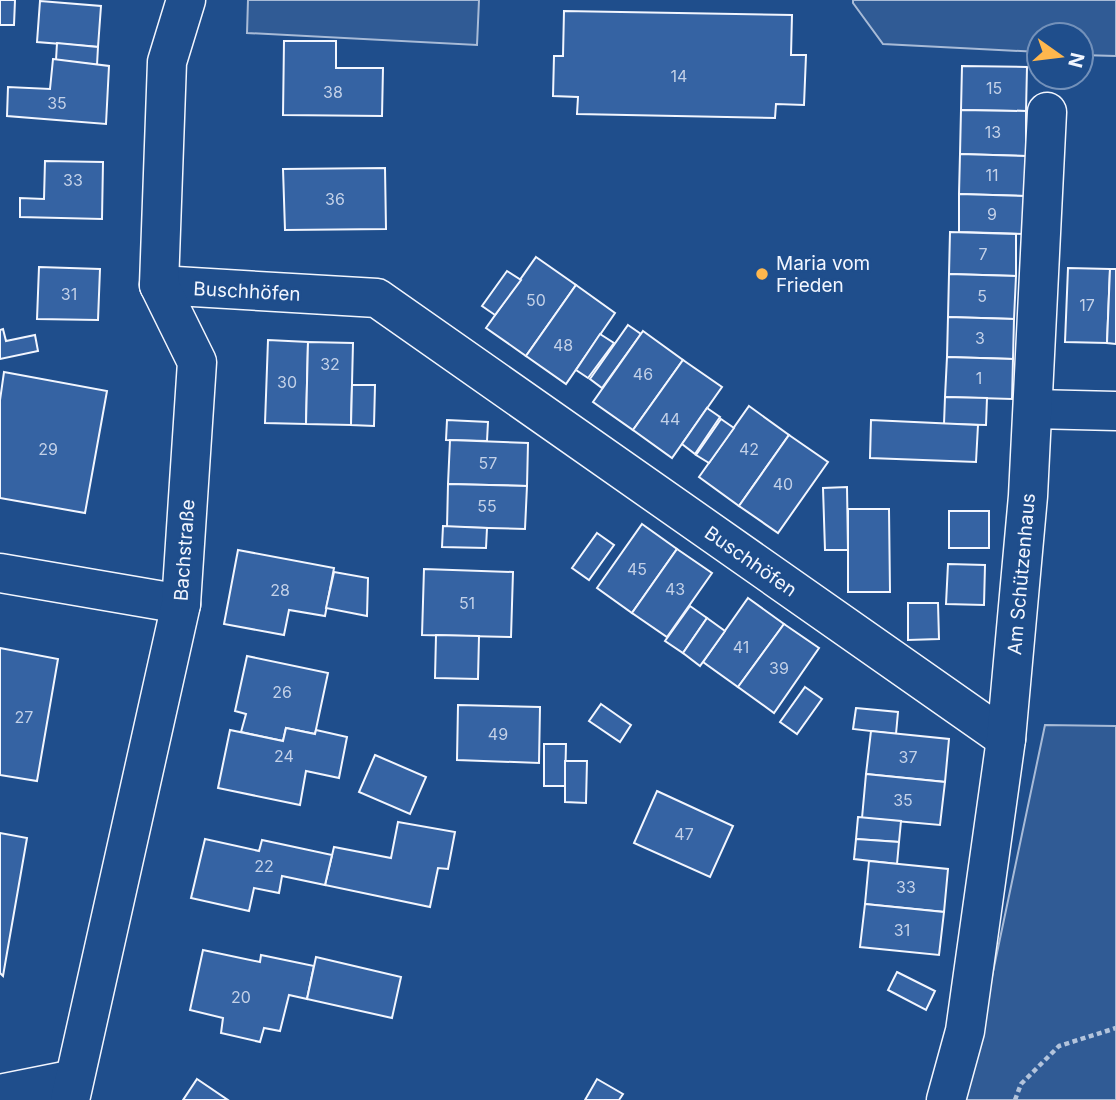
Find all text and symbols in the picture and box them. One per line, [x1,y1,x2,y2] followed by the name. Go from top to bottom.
[1025,21,1095,91] north arrow
[1063,50,1089,70] text: N
[671,66,687,86] house number: 14
[986,78,1002,98] house number: 15
[323,82,343,102] house number: 38
[47,93,67,113] house number: 35
[985,122,1001,142] house number: 13
[985,165,999,185] house number: 11
[63,170,83,190] house number: 33
[325,189,345,209] house number: 36
[987,204,997,224] house number: 9
[978,244,988,264] house number: 7
[776,252,870,297] place label: Maria vom Frieden
[754,266,770,282] marker: Maria vom Frieden
[193,277,301,306] street label: Buschhöfen
[61,284,77,304] house number: 31
[977,286,987,306] house number: 5
[526,290,546,310] house number: 50
[1079,295,1095,315] house number: 17
[975,328,985,348] house number: 3
[553,335,573,355] house number: 48
[320,354,340,374] house number: 32
[633,364,653,384] house number: 46
[976,368,982,388] house number: 1
[277,372,297,392] house number: 30
[660,409,680,429] house number: 44
[38,439,58,459] house number: 29
[739,439,759,459] house number: 42
[479,453,497,473] house number: 57
[773,474,793,494] house number: 40
[1003,492,1040,656] street label: Am Schützenhaus
[477,496,497,516] house number: 55
[169,498,200,602] street label: Bachstraße
[700,521,801,602] street label: Buschhöfen
[627,559,647,579] house number: 45
[665,579,685,599] house number: 43
[270,580,290,600] house number: 28
[459,593,475,613] house number: 51
[733,637,749,657] house number: 41
[769,658,789,678] house number: 39
[272,682,292,702] house number: 26
[15,707,33,727] house number: 27
[488,724,508,744] house number: 49
[274,746,294,766] house number: 24
[899,747,917,767] house number: 37
[893,790,913,810] house number: 35
[674,824,694,844] house number: 47
[254,856,274,876] house number: 22
[896,877,916,897] house number: 33
[894,920,910,940] house number: 31
[231,987,251,1007] house number: 20

